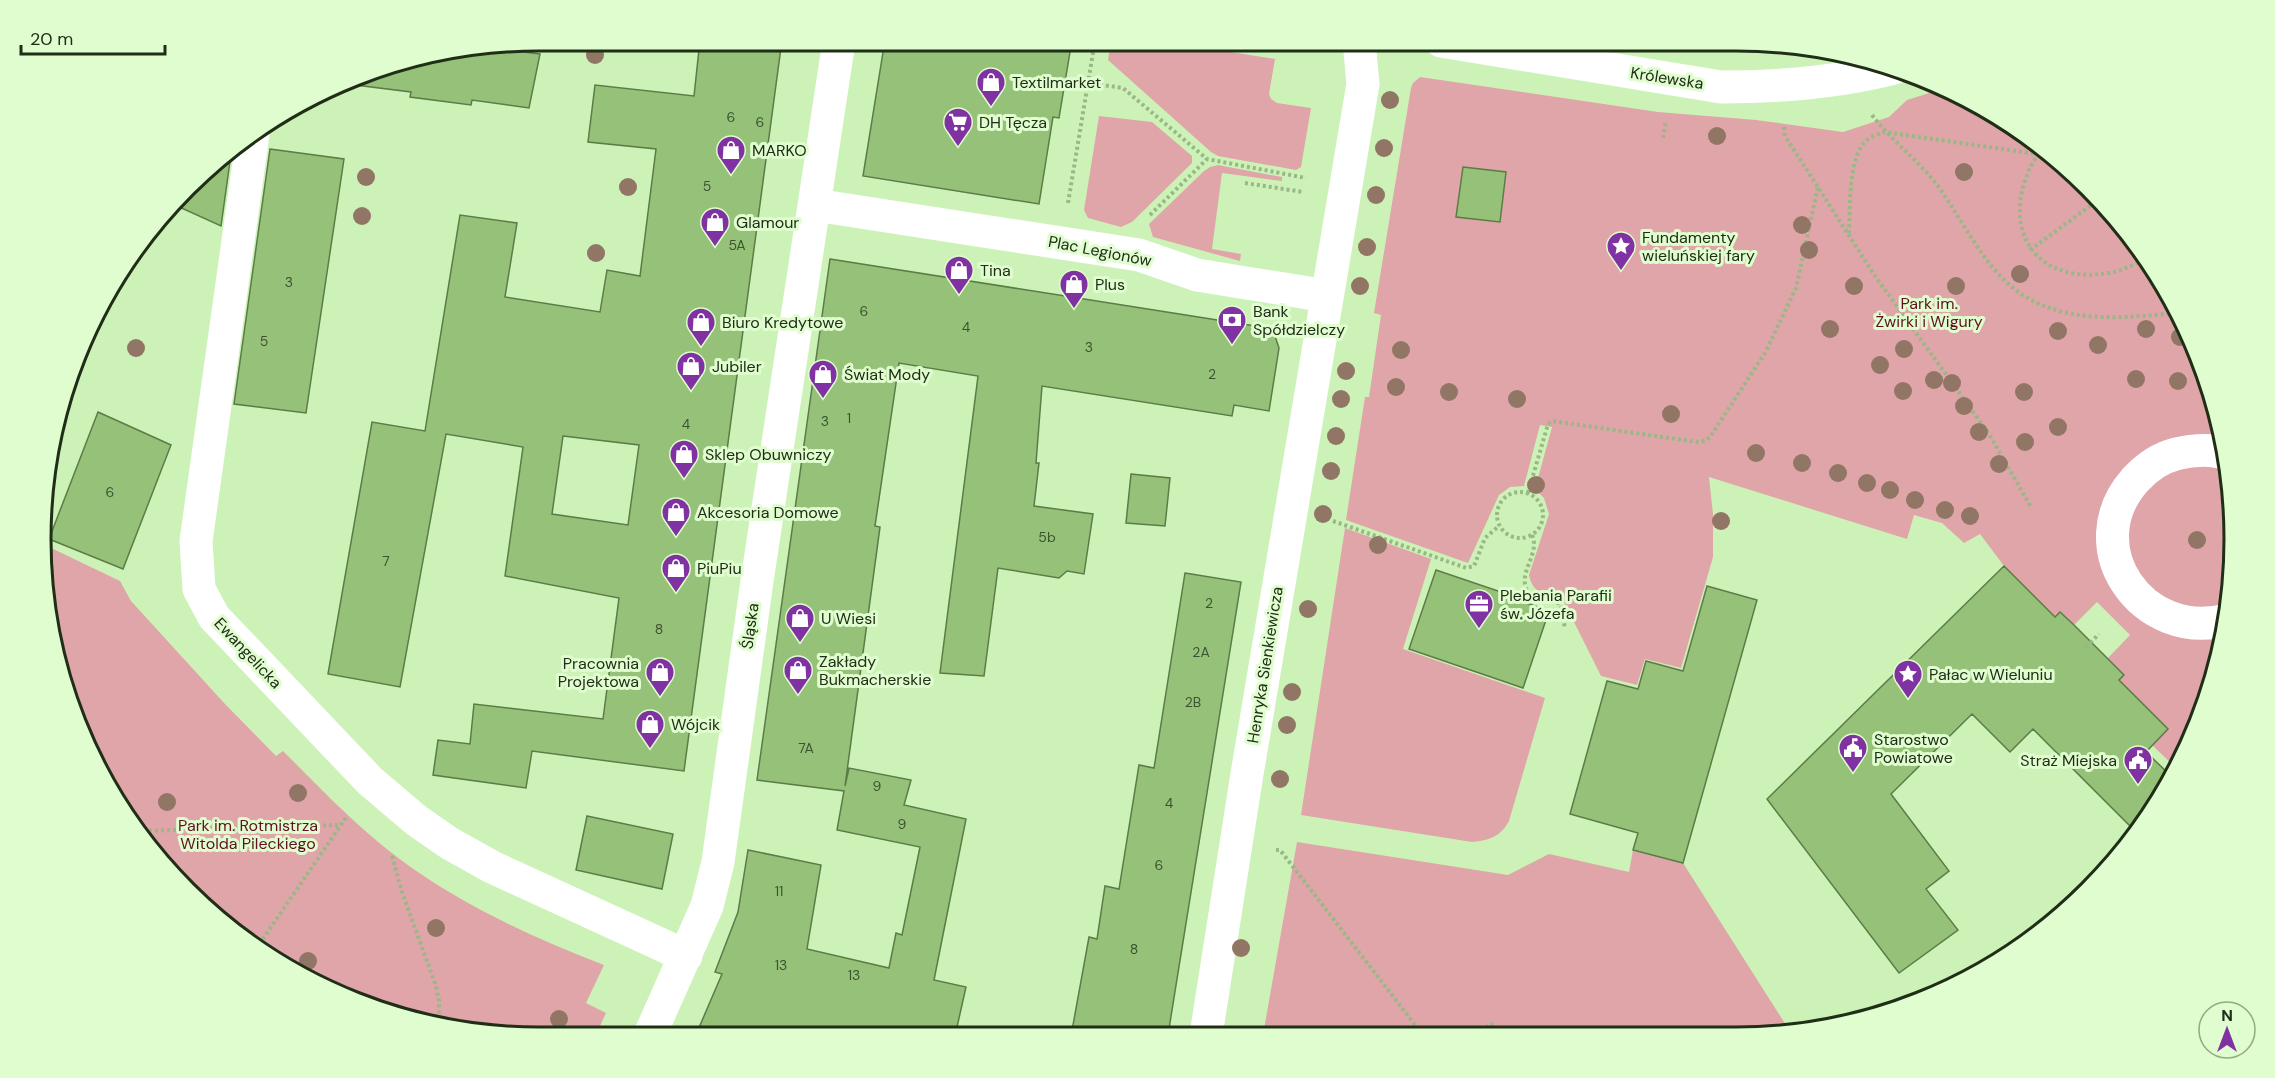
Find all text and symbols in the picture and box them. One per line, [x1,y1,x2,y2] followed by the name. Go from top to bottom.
[21,18,165,56] scale bar
[30,27,73,51] text: 20 m
[1629,62,1705,94] street label: Królewska
[975,66,1007,108] shop icon: Textilmarket
[1012,72,1101,93] place label: Textilmarket
[942,106,974,148] supermarket icon: DH Tęcza
[727,108,735,126] house number: 6
[979,112,1047,133] place label: DH Tęcza
[756,113,764,131] house number: 6
[715,134,747,176] shop icon: MARKO
[752,140,807,161] place label: MARKO
[703,177,711,195] house number: 5
[699,206,731,248] shop icon: Glamour
[736,212,799,233] place label: Glamour
[1642,227,1755,266] place label: Fundamenty wieluńskiej fary
[1605,230,1637,272] place icon: Fundamenty wieluńskiej fary
[1046,231,1154,271] street label: Plac Legionów
[728,236,746,254] house number: 5A
[943,254,975,296] shop icon: Tina
[980,260,1011,281] place label: Tina
[1058,268,1090,310] shop icon: Plus
[285,273,293,291] house number: 3
[1095,274,1125,295] place label: Plus
[1875,293,1983,332] park label: Park im. Żwirki i Wigury
[1253,301,1345,340] place label: Bank Spółdzielczy
[860,302,868,320] house number: 6
[1216,304,1248,346] bank icon: Bank Spółdzielczy
[685,306,717,348] shop icon: Biuro Kredytowe
[722,312,843,333] place label: Biuro Kredytowe
[962,318,971,336] house number: 4
[260,332,268,350] house number: 5
[1085,338,1093,356] house number: 3
[675,350,707,392] shop icon: Jubiler
[712,356,762,377] place label: Jubiler
[807,358,839,400] shop icon: Świat Mody
[844,364,930,385] place label: Świat Mody
[1208,365,1216,383] house number: 2
[847,409,851,427] house number: 1
[821,412,829,430] house number: 3
[682,415,691,433] house number: 4
[668,438,700,480] shop icon: Sklep Obuwniczy
[705,444,832,465] place label: Sklep Obuwniczy
[106,483,114,501] house number: 6
[660,496,692,538] shop icon: Akcesoria Domowe
[697,502,839,523] place label: Akcesoria Domowe
[1038,528,1056,546] house number: 5b
[382,552,390,570] house number: 7
[660,552,692,594] shop icon: PiuPiu
[697,558,742,579] place label: PiuPiu
[1242,585,1288,745] street label: Henryka Sienkiewicza
[1500,585,1612,624] place label: Plebania Parafii św. Józefa
[1463,588,1495,630] office icon: Plebania Parafii św. Józefa
[1205,594,1213,612] house number: 2
[736,602,764,650] street label: Śląska
[784,602,816,644] shop icon: U Wiesi
[821,608,876,629] place label: U Wiesi
[210,613,286,693] street label: Ewangelicka
[655,620,663,638] house number: 8
[1192,643,1210,661] house number: 2A
[819,651,931,690] place label: Zakłady Bukmacherskie
[558,653,639,692] place label: Pracownia Projektowa
[782,654,814,696] shop icon: Zakłady Bukmacherskie
[644,656,676,698] shop icon: Pracownia Projektowa
[1892,658,1924,700] place icon: Pałac w Wieluniu
[1929,664,2053,685] place label: Pałac w Wieluniu
[1185,693,1201,711] house number: 2B
[634,708,666,750] shop icon: Wójcik
[671,714,720,735] place label: Wójcik
[1874,729,1953,768] place label: Starostwo Powiatowe
[1837,732,1869,774] public building icon: Starostwo Powiatowe
[798,739,814,757] house number: 7A
[2122,744,2154,786] public building icon: Straż Miejska
[2020,750,2117,771] place label: Straż Miejska
[873,777,882,795] house number: 9
[1165,794,1174,812] house number: 4
[178,815,318,854] park label: Park im. Rotmistrza Witolda Pileckiego
[898,815,907,833] house number: 9
[1155,856,1163,874] house number: 6
[775,882,783,900] house number: 11
[1130,940,1138,958] house number: 8
[775,956,787,974] house number: 13
[848,966,860,984] house number: 13
[2197,1000,2257,1060] north arrow
[2221,1005,2233,1026] text: N

